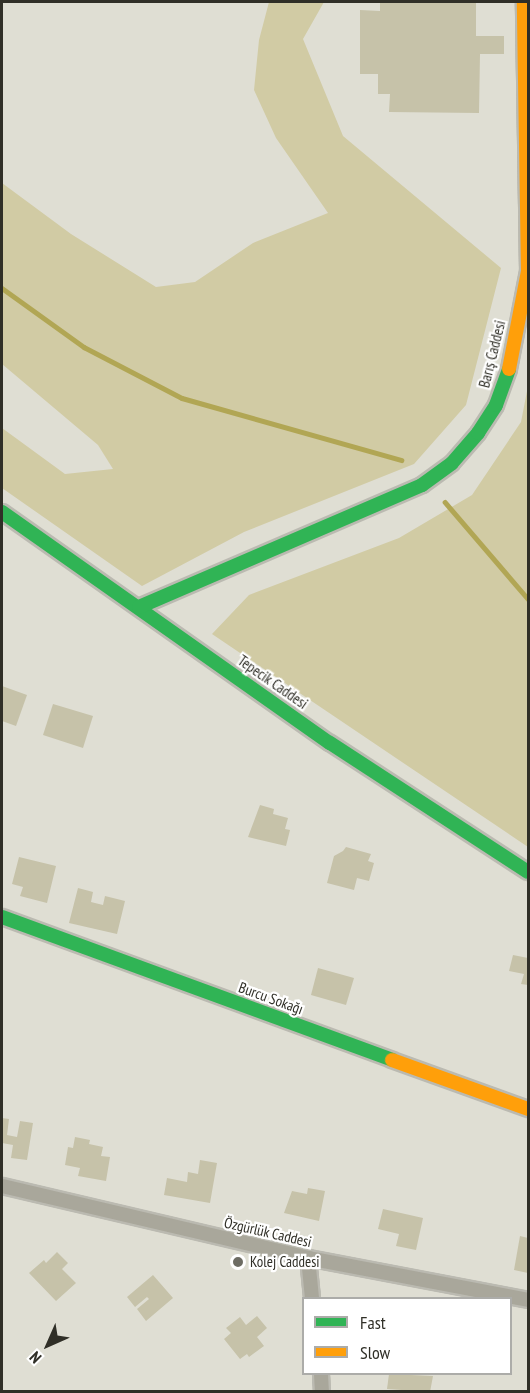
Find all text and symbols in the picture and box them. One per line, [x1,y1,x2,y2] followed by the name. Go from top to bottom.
[475,318,509,390] street label: Barış Caddesi
[234,651,312,713] street label: Tepecik Caddesi
[236,978,306,1018] street label: Burcu Sokağı
[222,1213,314,1251] street label: Özgürlük Caddesi
[250,1253,320,1271] place label: Kolej Caddesi
[231,1255,245,1269] marker: Kolej Caddesi
[302,1297,512,1375] legend
[360,1311,386,1334] text: Fast
[18,1315,78,1375] north arrow
[360,1341,390,1364] text: Slow
[25,1348,45,1368] text: N

